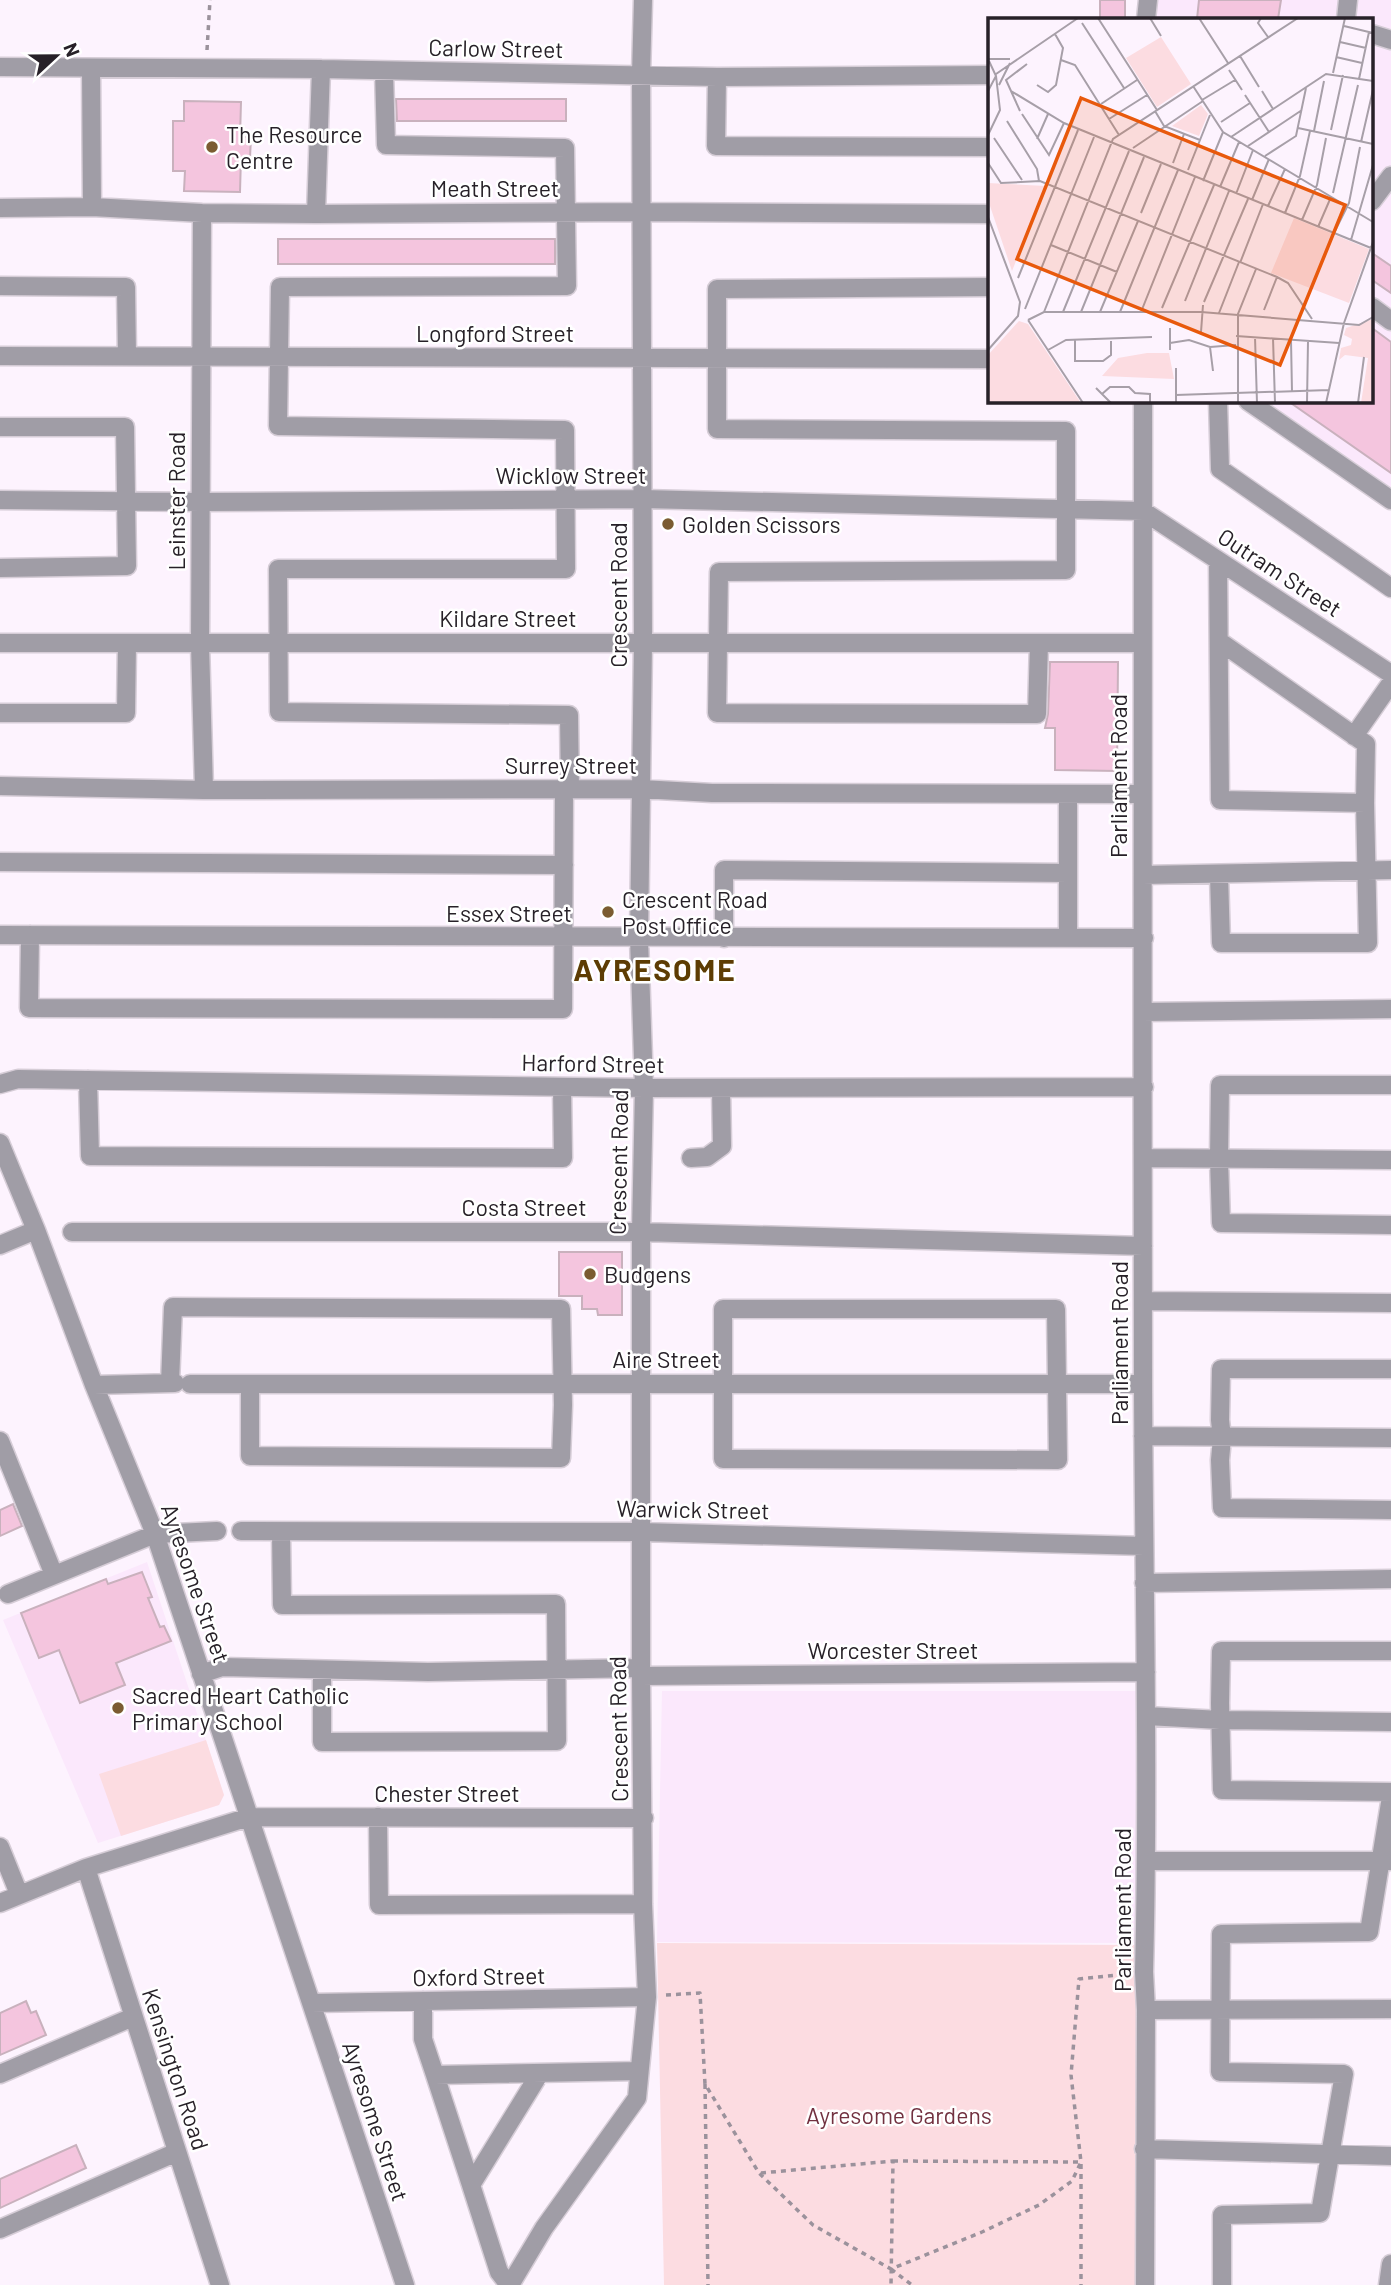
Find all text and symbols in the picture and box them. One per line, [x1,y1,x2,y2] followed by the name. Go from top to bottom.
[988,18,1374,402] inset map
[21,21,91,91] north arrow
[428,33,564,63] street label: Carlow Street
[59,39,85,60] text: N
[226,120,363,174] place label: The Resource Centre
[204,139,220,155] marker: The Resource Centre
[431,174,559,202] street label: Meath Street
[416,319,574,347] street label: Longford Street
[162,432,190,570] street label: Leinster Road
[496,461,646,489] street label: Wicklow Street
[682,510,841,538] place label: Golden Scissors
[660,516,676,532] marker: Golden Scissors
[604,522,632,668] street label: Crescent Road
[1213,522,1347,622] street label: Outram Street
[439,604,577,632] street label: Kildare Street
[1104,694,1132,858] street label: Parliament Road
[505,751,637,779] street label: Surrey Street
[622,885,768,939] place label: Crescent Road Post Office
[446,899,572,927] street label: Essex Street
[600,904,616,920] marker: Crescent Road Post Office
[573,951,737,987] district label: AYRESOME
[521,1048,665,1078] street label: Harford Street
[603,1089,633,1235] street label: Crescent Road
[461,1193,587,1221] street label: Costa Street
[604,1260,691,1288] place label: Budgens
[1105,1261,1133,1425] street label: Parliament Road
[582,1266,598,1282] marker: Budgens
[612,1345,720,1373] street label: Aire Street
[616,1494,770,1524] street label: Warwick Street
[156,1500,236,1666] street label: Ayresome Street
[808,1636,978,1664] street label: Worcester Street
[603,1656,633,1802] street label: Crescent Road
[132,1681,349,1735] place label: Sacred Heart Catholic Primary School
[110,1700,126,1716] marker: Sacred Heart Catholic Primary School
[374,1779,520,1807] street label: Chester Street
[1108,1828,1136,1992] street label: Parliament Road
[412,1961,546,1991] street label: Oxford Street
[137,1985,215,2153] street label: Kensington Road
[337,2038,415,2204] street label: Ayresome Street
[806,2101,992,2129] park label: Ayresome Gardens

